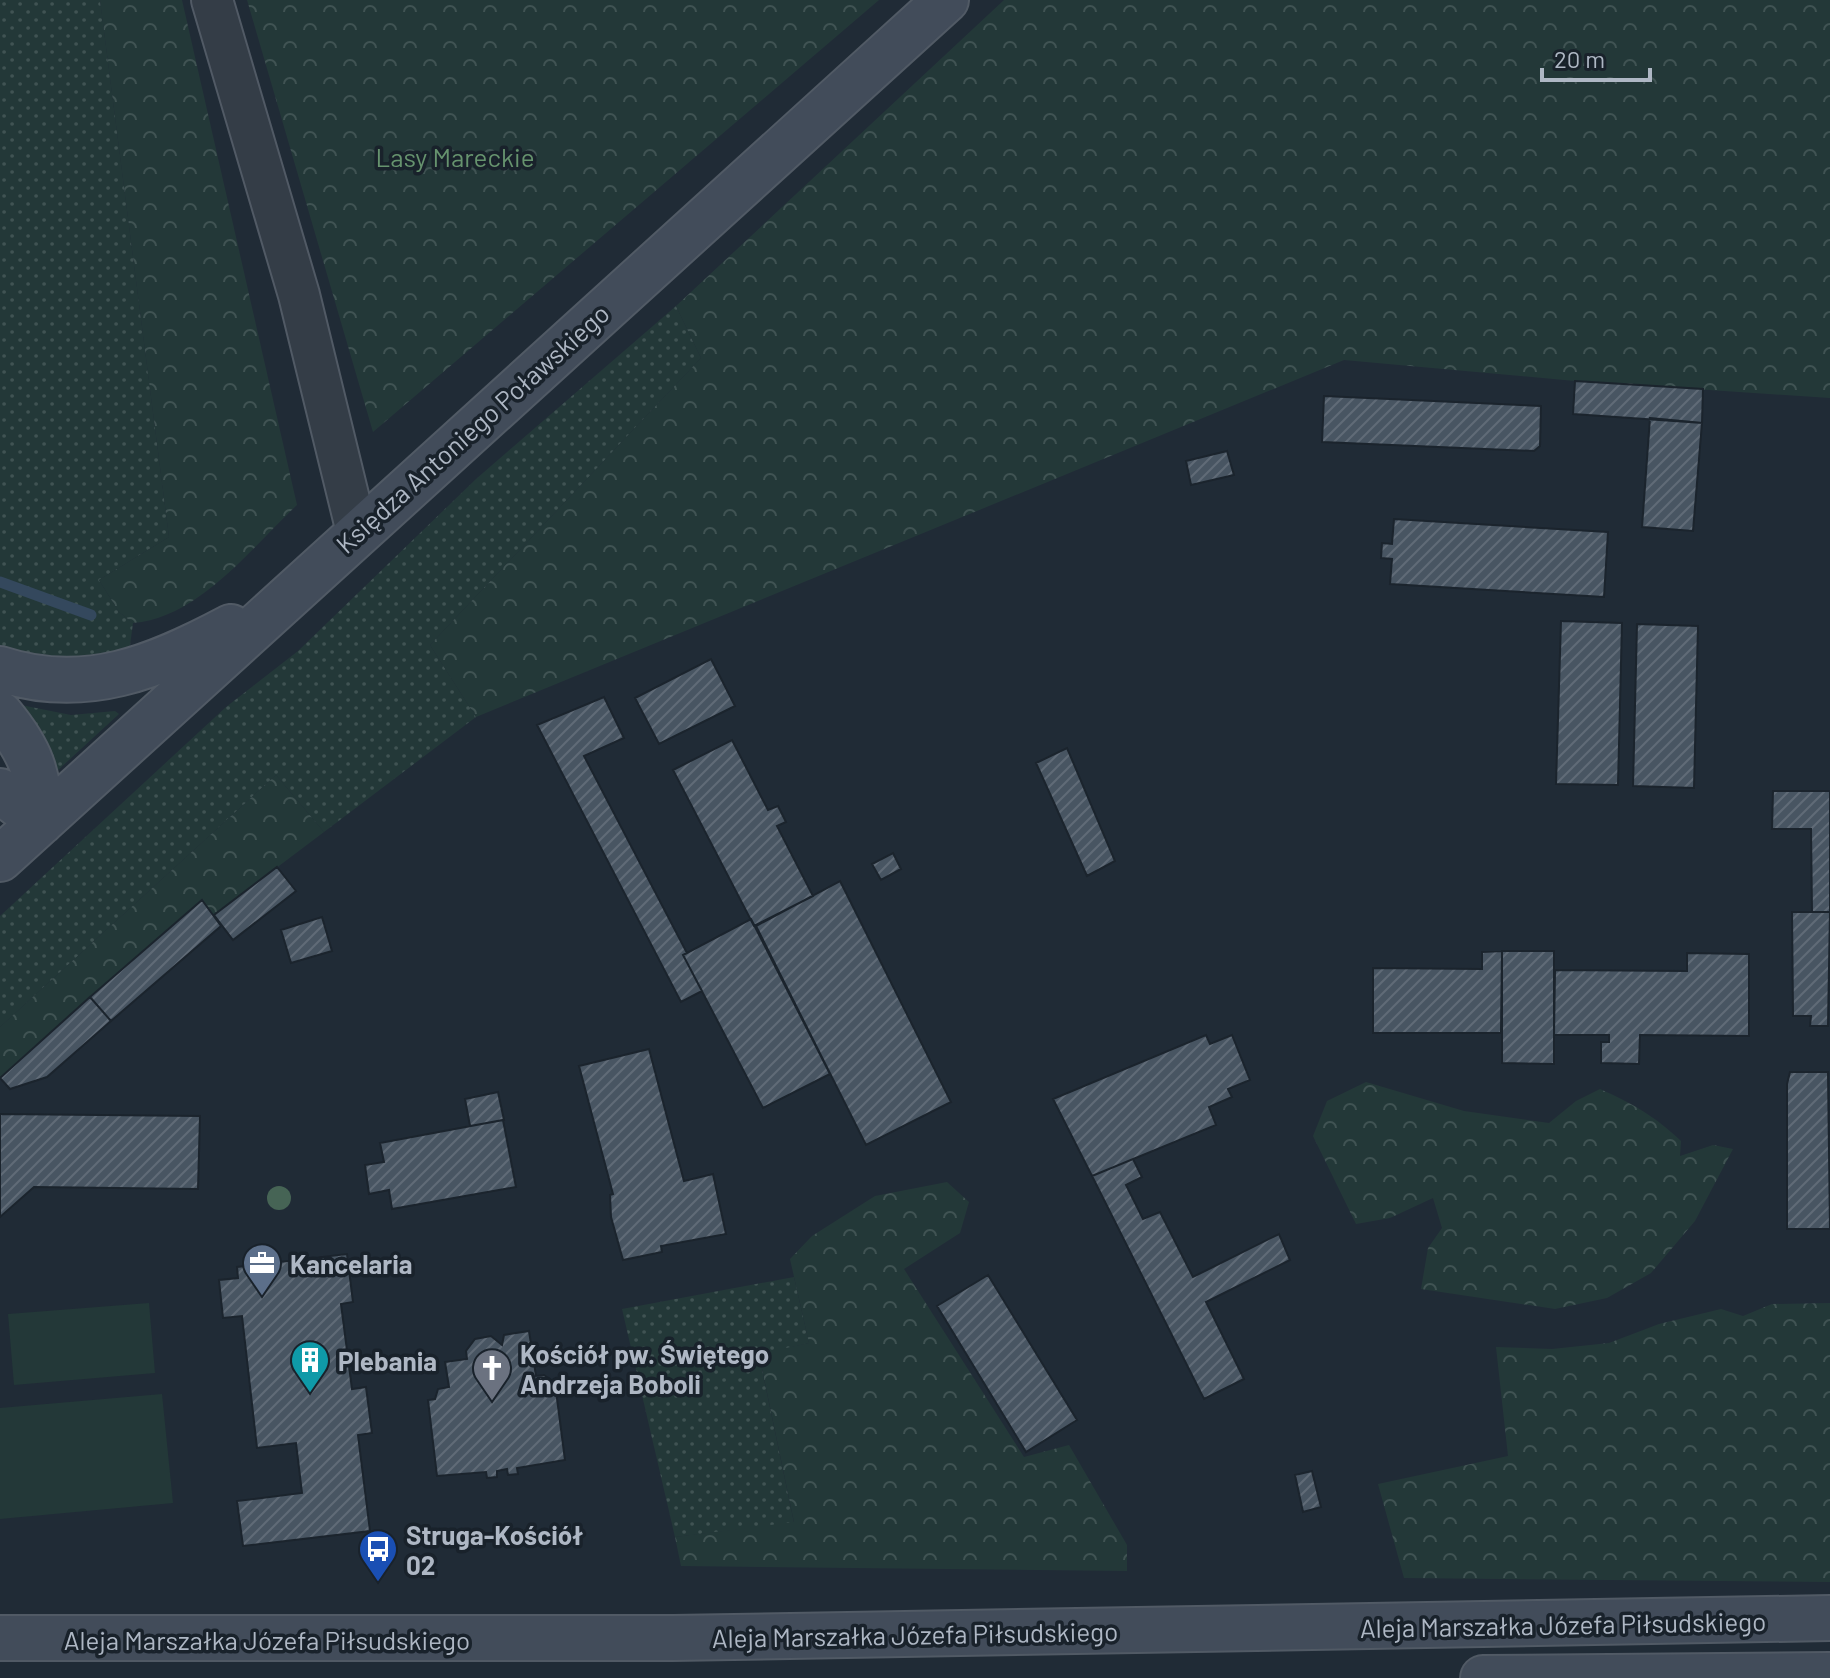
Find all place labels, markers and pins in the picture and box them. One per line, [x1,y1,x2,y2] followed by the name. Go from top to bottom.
[241,1242,283,1297] office icon: Kancelaria
[290,1248,413,1279] place label: Kancelaria
[520,1338,769,1399] place label: Kościół pw. Świętego Andrzeja Boboli
[289,1339,331,1394] building icon: Plebania
[338,1345,437,1376] place label: Plebania
[471,1347,513,1402] church icon: Kościół pw. Świętego Andrzeja Boboli
[406,1519,583,1580] place label: Struga-Kościół 02
[357,1528,399,1583] bus stop icon: Struga-Kościół 02

